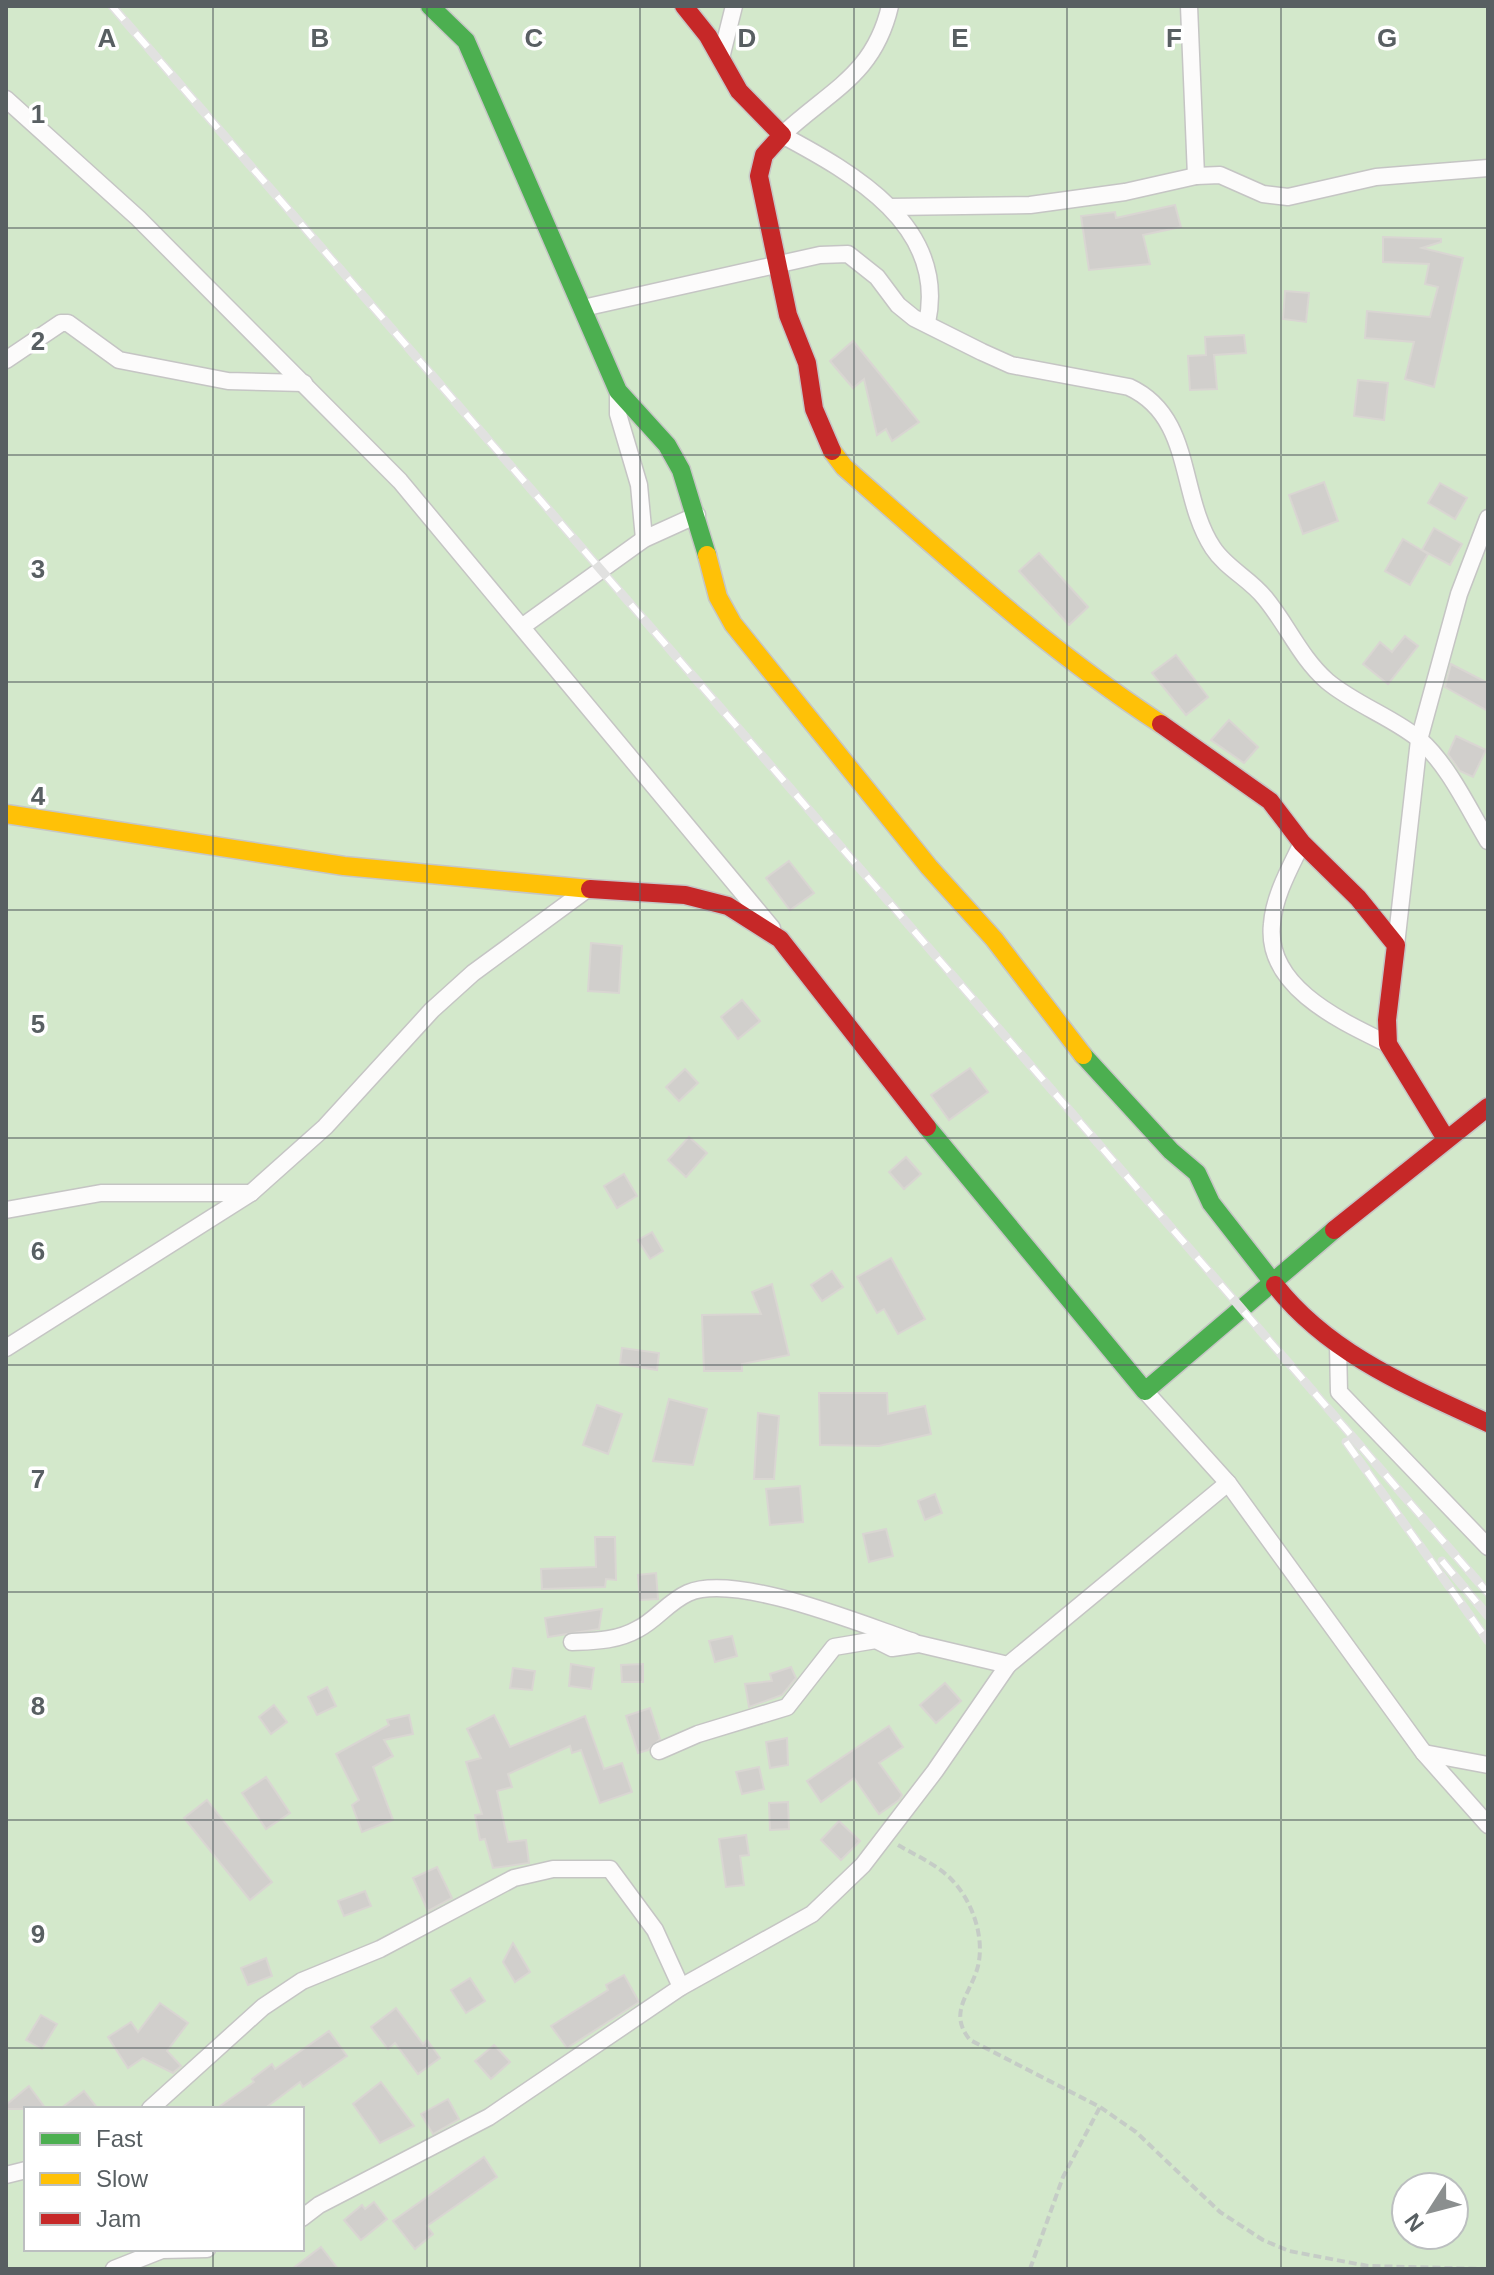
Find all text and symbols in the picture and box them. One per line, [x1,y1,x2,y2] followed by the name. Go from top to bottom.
[98,23,117,53] text: A
[311,23,329,53] text: B
[525,23,544,53] text: C
[738,23,756,53] text: D
[951,23,969,53] text: E
[1166,23,1182,53] text: F
[1377,23,1397,53] text: G
[31,99,45,129] text: 1
[31,326,45,356] text: 2
[31,554,45,584] text: 3
[31,781,46,811] text: 4
[31,1009,45,1039] text: 5
[31,1236,45,1266] text: 6
[31,1464,45,1494] text: 7
[31,1691,45,1721] text: 8
[31,1919,45,1949] text: 9
[24,2107,304,2251] legend
[96,2125,143,2152] text: Fast
[96,2165,149,2192] text: Slow
[1390,2171,1470,2251] north arrow
[96,2205,141,2232] text: Jam
[1399,2209,1429,2236] text: N

